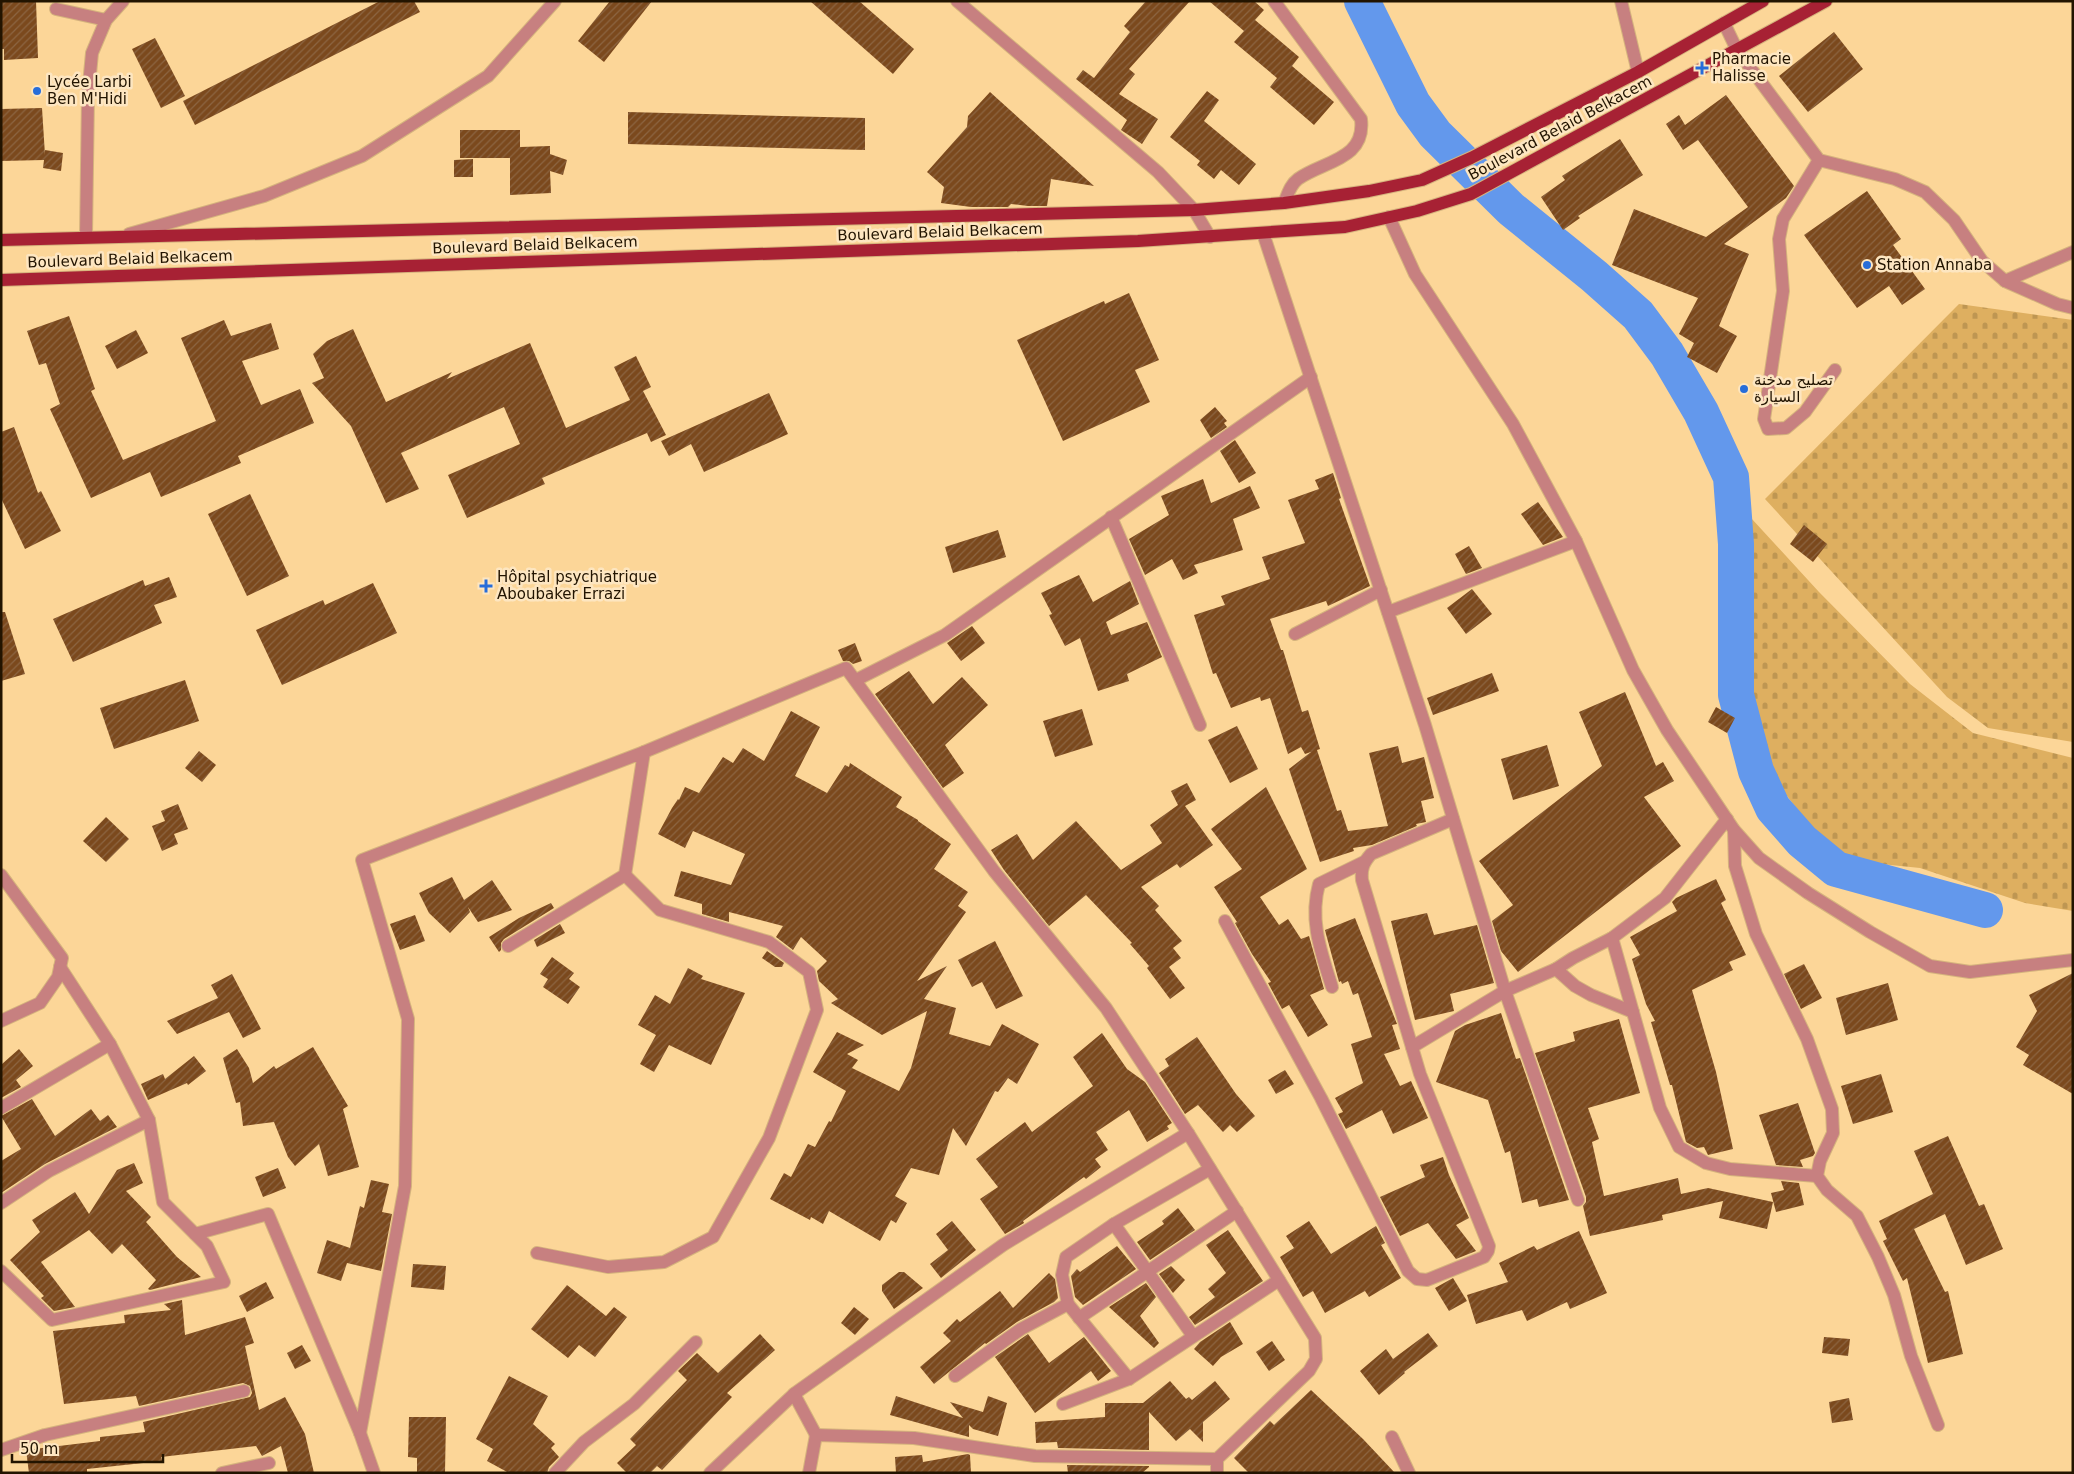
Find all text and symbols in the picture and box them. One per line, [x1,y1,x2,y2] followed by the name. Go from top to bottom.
[1712,50,1791,85] place label: Pharmacie Halisse
[1696,62,1708,74] marker: Pharmacie Halisse
[1465,72,1655,184] street label: Boulevard Belaid Belkacem
[47,73,132,108] place label: Lycée Larbi Ben M'Hidi
[31,85,43,97] marker: Lycée Larbi Ben M'Hidi
[837,219,1043,245] street label: Boulevard Belaid Belkacem
[432,232,638,258] street label: Boulevard Belaid Belkacem
[27,246,233,272] street label: Boulevard Belaid Belkacem
[1877,256,1992,274] place label: Station Annaba
[1861,259,1873,271] marker: Station Annaba
[1754,371,1833,406] place label: تصليح مدخنة السيارة
[1738,383,1750,395] marker: تصليح مدخنة السيارة
[497,568,657,603] place label: Hôpital psychiatrique Aboubaker Errazi
[479,579,493,593] marker: Hôpital psychiatrique Aboubaker Errazi
[12,1432,164,1464] scale bar
[20,1440,58,1458] text: 50 m

